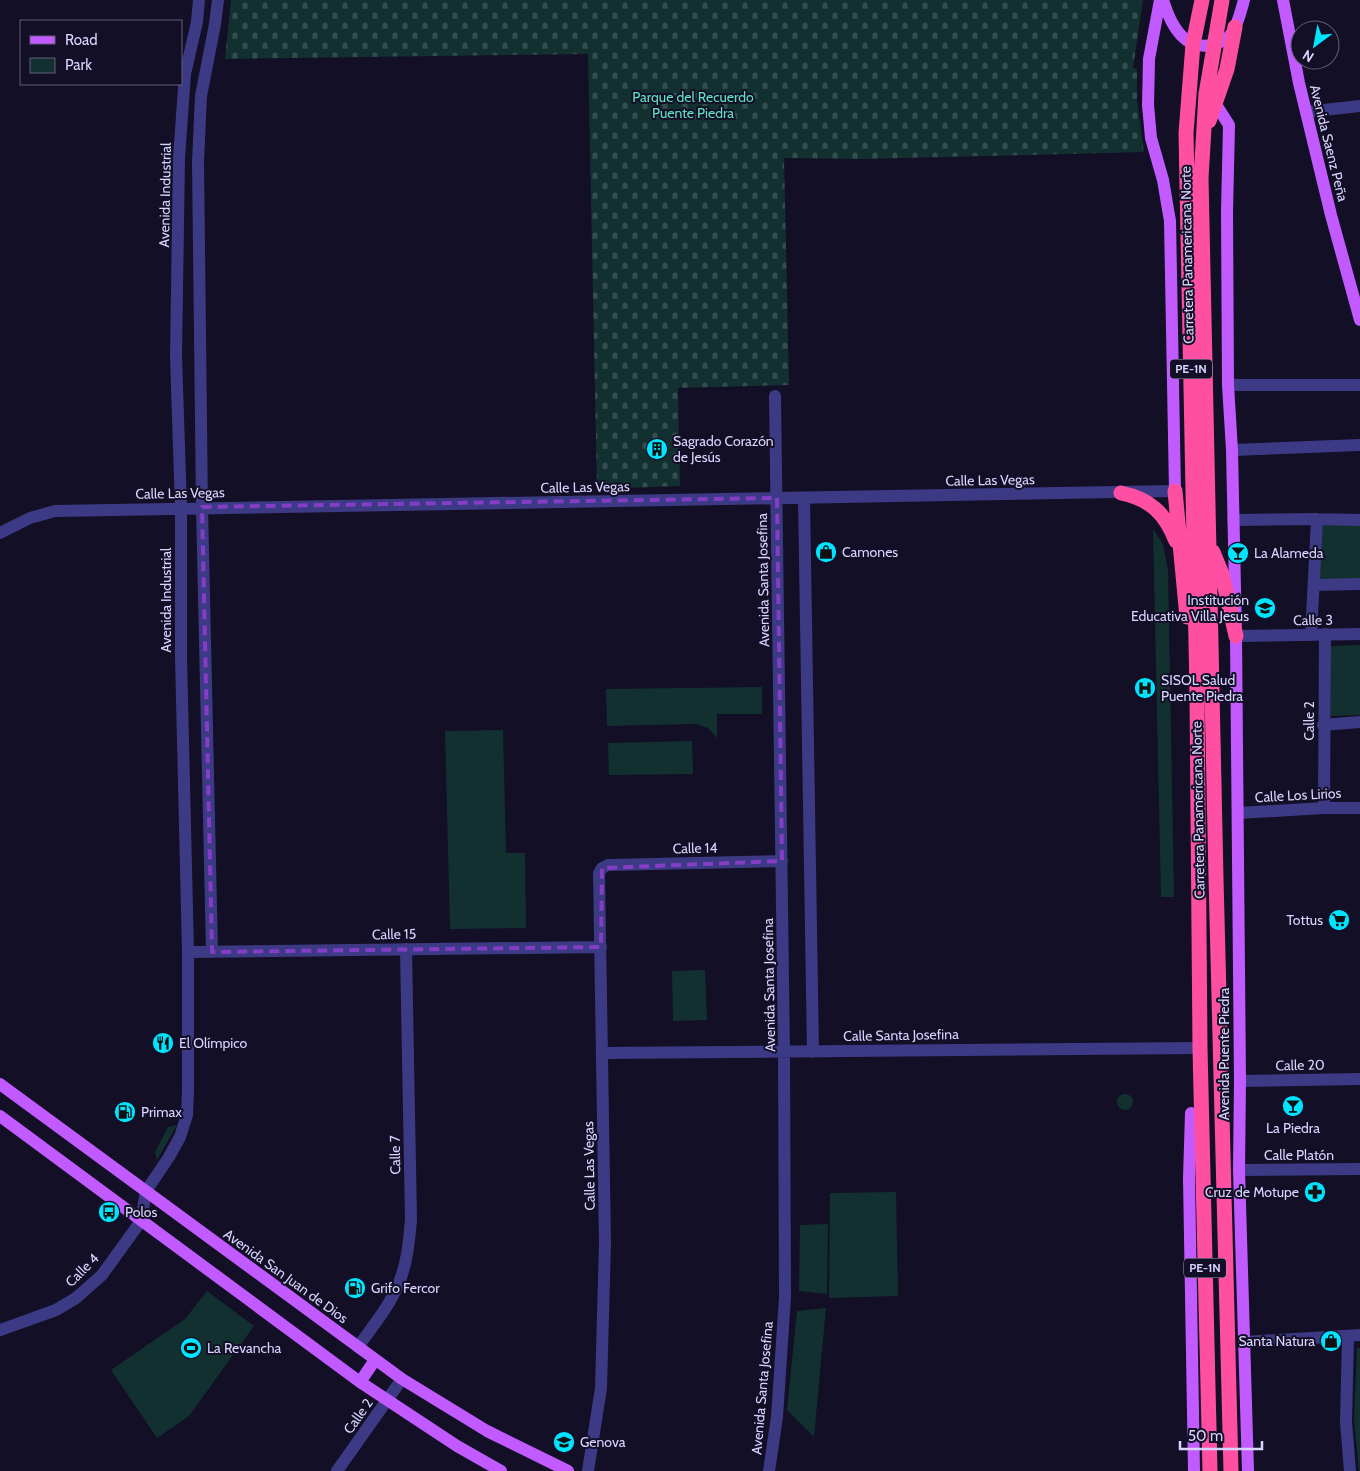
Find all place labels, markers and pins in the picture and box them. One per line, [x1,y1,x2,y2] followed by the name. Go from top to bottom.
[673,432,774,466] place label: Sagrado Corazón de Jesús
[645,437,669,461] building icon: Sagrado Corazón de Jesús
[814,540,838,564] shop icon: Camones
[1226,541,1250,565] bar icon: La Alameda
[842,543,898,561] place label: Camones
[1254,544,1324,562] place label: La Alameda
[1131,591,1249,625] place label: Institución Educativa Villa Jesus
[1253,596,1277,620] school or university icon: Institución Educativa Villa Jesus
[1161,671,1243,705] place label: SISOL Salud Puente Piedra
[1133,676,1157,700] hospital icon: SISOL Salud Puente Piedra
[1327,908,1351,932] supermarket icon: Tottus
[1286,911,1323,929] place label: Tottus
[151,1031,175,1055] restaurant icon: El Olímpico
[179,1034,247,1052] place label: El Olímpico
[1281,1094,1305,1118] bar icon: La Piedra
[113,1100,137,1124] fuel station icon: Primax
[141,1103,182,1121] place label: Primax
[1266,1119,1320,1137] place label: La Piedra
[1303,1180,1327,1204] pharmacy icon: Cruz de Motupe
[1205,1183,1299,1201] place label: Cruz de Motupe
[97,1200,121,1224] bus stop icon: Polos
[125,1203,157,1221] place label: Polos
[343,1276,367,1300] fuel station icon: Grifo Fercor
[371,1279,440,1297] place label: Grifo Fercor
[1319,1329,1343,1353] shop icon: Santa Natura
[1238,1332,1315,1350] place label: Santa Natura
[179,1336,203,1360] sports icon: La Revancha
[207,1339,281,1357] place label: La Revancha
[552,1430,576,1454] school or university icon: Genova
[580,1433,626,1451] place label: Genova

